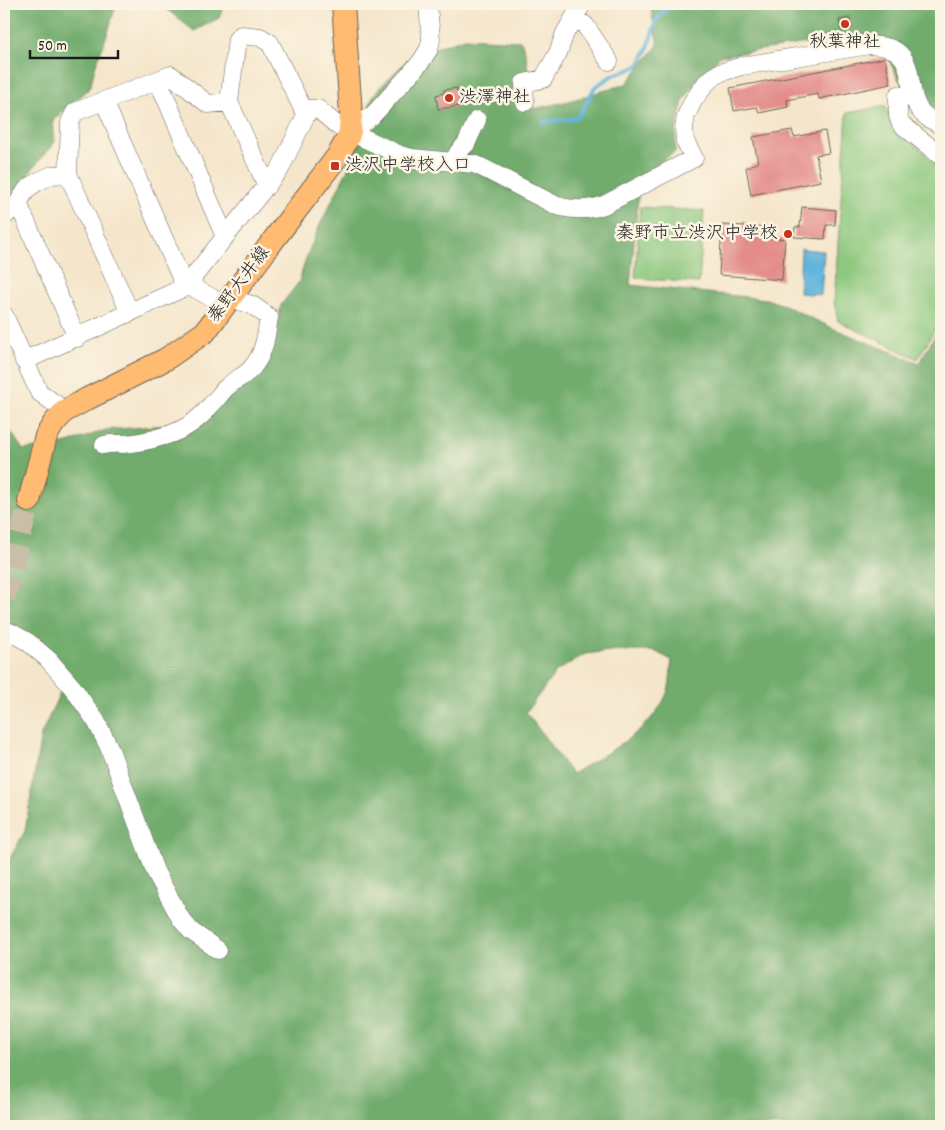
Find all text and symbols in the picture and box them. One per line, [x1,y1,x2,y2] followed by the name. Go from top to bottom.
[839,18,851,30] marker: 秋葉神社
[30,28,118,60] scale bar
[809,31,881,56] place label: 秋葉神社
[38,36,67,58] text: 50 m
[459,86,531,111] place label: 渋澤神社
[443,92,455,104] marker: 渋澤神社
[345,154,471,179] place label: 渋沢中学校入口
[329,160,341,172] marker: 渋沢中学校入口
[616,222,778,247] place label: 秦野市立渋沢中学校
[782,228,794,240] marker: 秦野市立渋沢中学校
[203,242,277,328] street label: 秦野大井線

